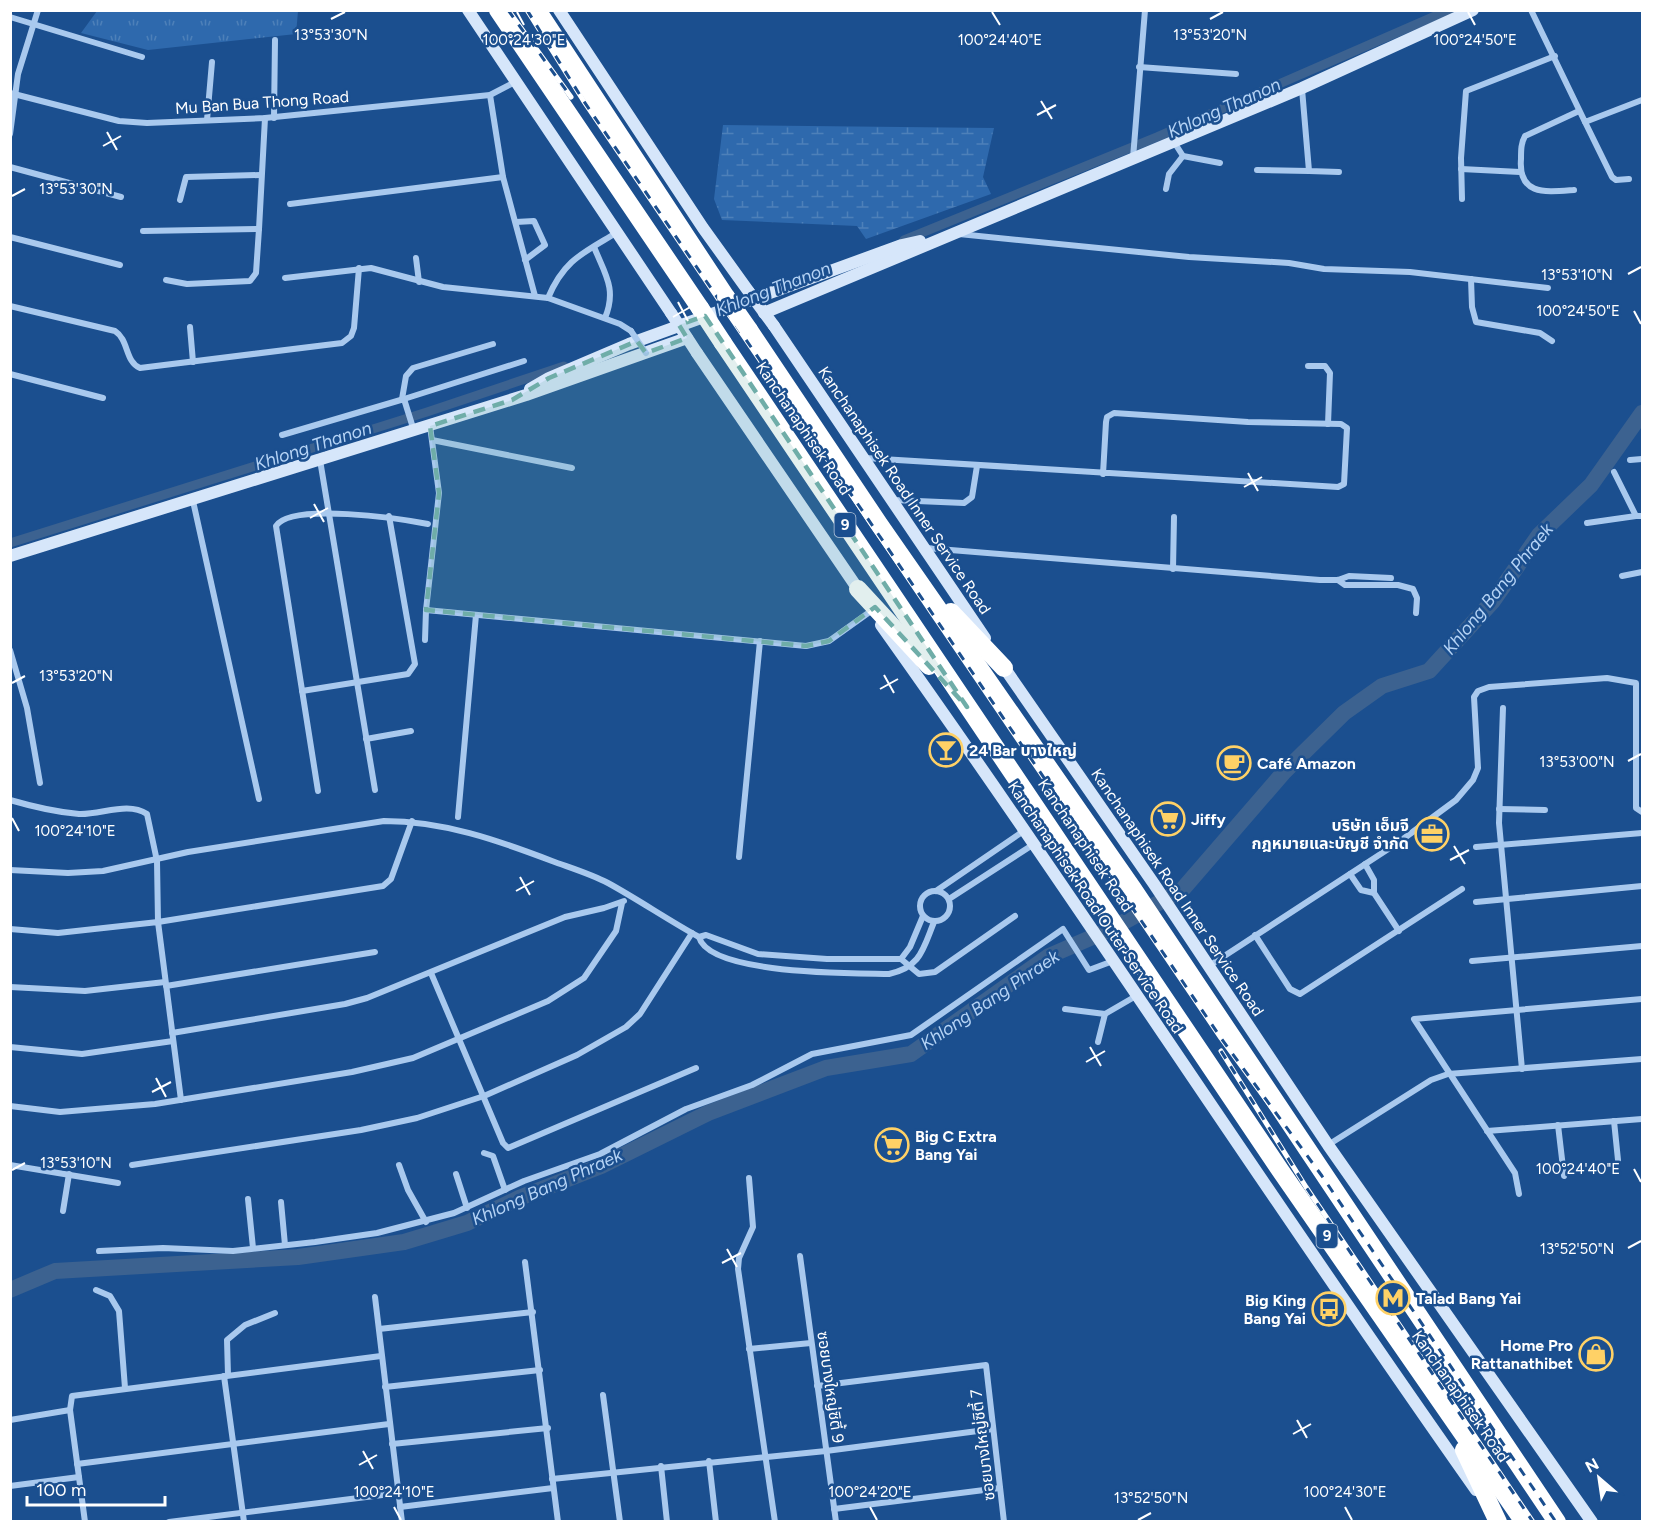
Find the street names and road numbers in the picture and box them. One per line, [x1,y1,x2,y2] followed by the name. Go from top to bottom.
[174,87,350,118] street label: Mu Ban Bua Thong Road
[752,358,855,498] street label: Kanchanaphisek Road
[814,363,995,618] street label: Kanchanaphisek Road Inner Service Road
[834,513,856,537] road number: 9
[1087,765,1268,1020] street label: Kanchanaphisek Road Inner Service Road
[1034,775,1137,915] street label: Kanchanaphisek Road
[1004,778,1187,1037] street label: Kanchanaphisek Road Outer Service Road
[1316,1224,1338,1248] road number: 9
[1408,1327,1513,1466] street label: Kanchanaphisek Road
[813,1330,850,1444] street label: ซอยบางใหญ่ซิตี้ 9
[964,1388,999,1502] street label: ซอยบางใหญ่ซิตี้ 7

